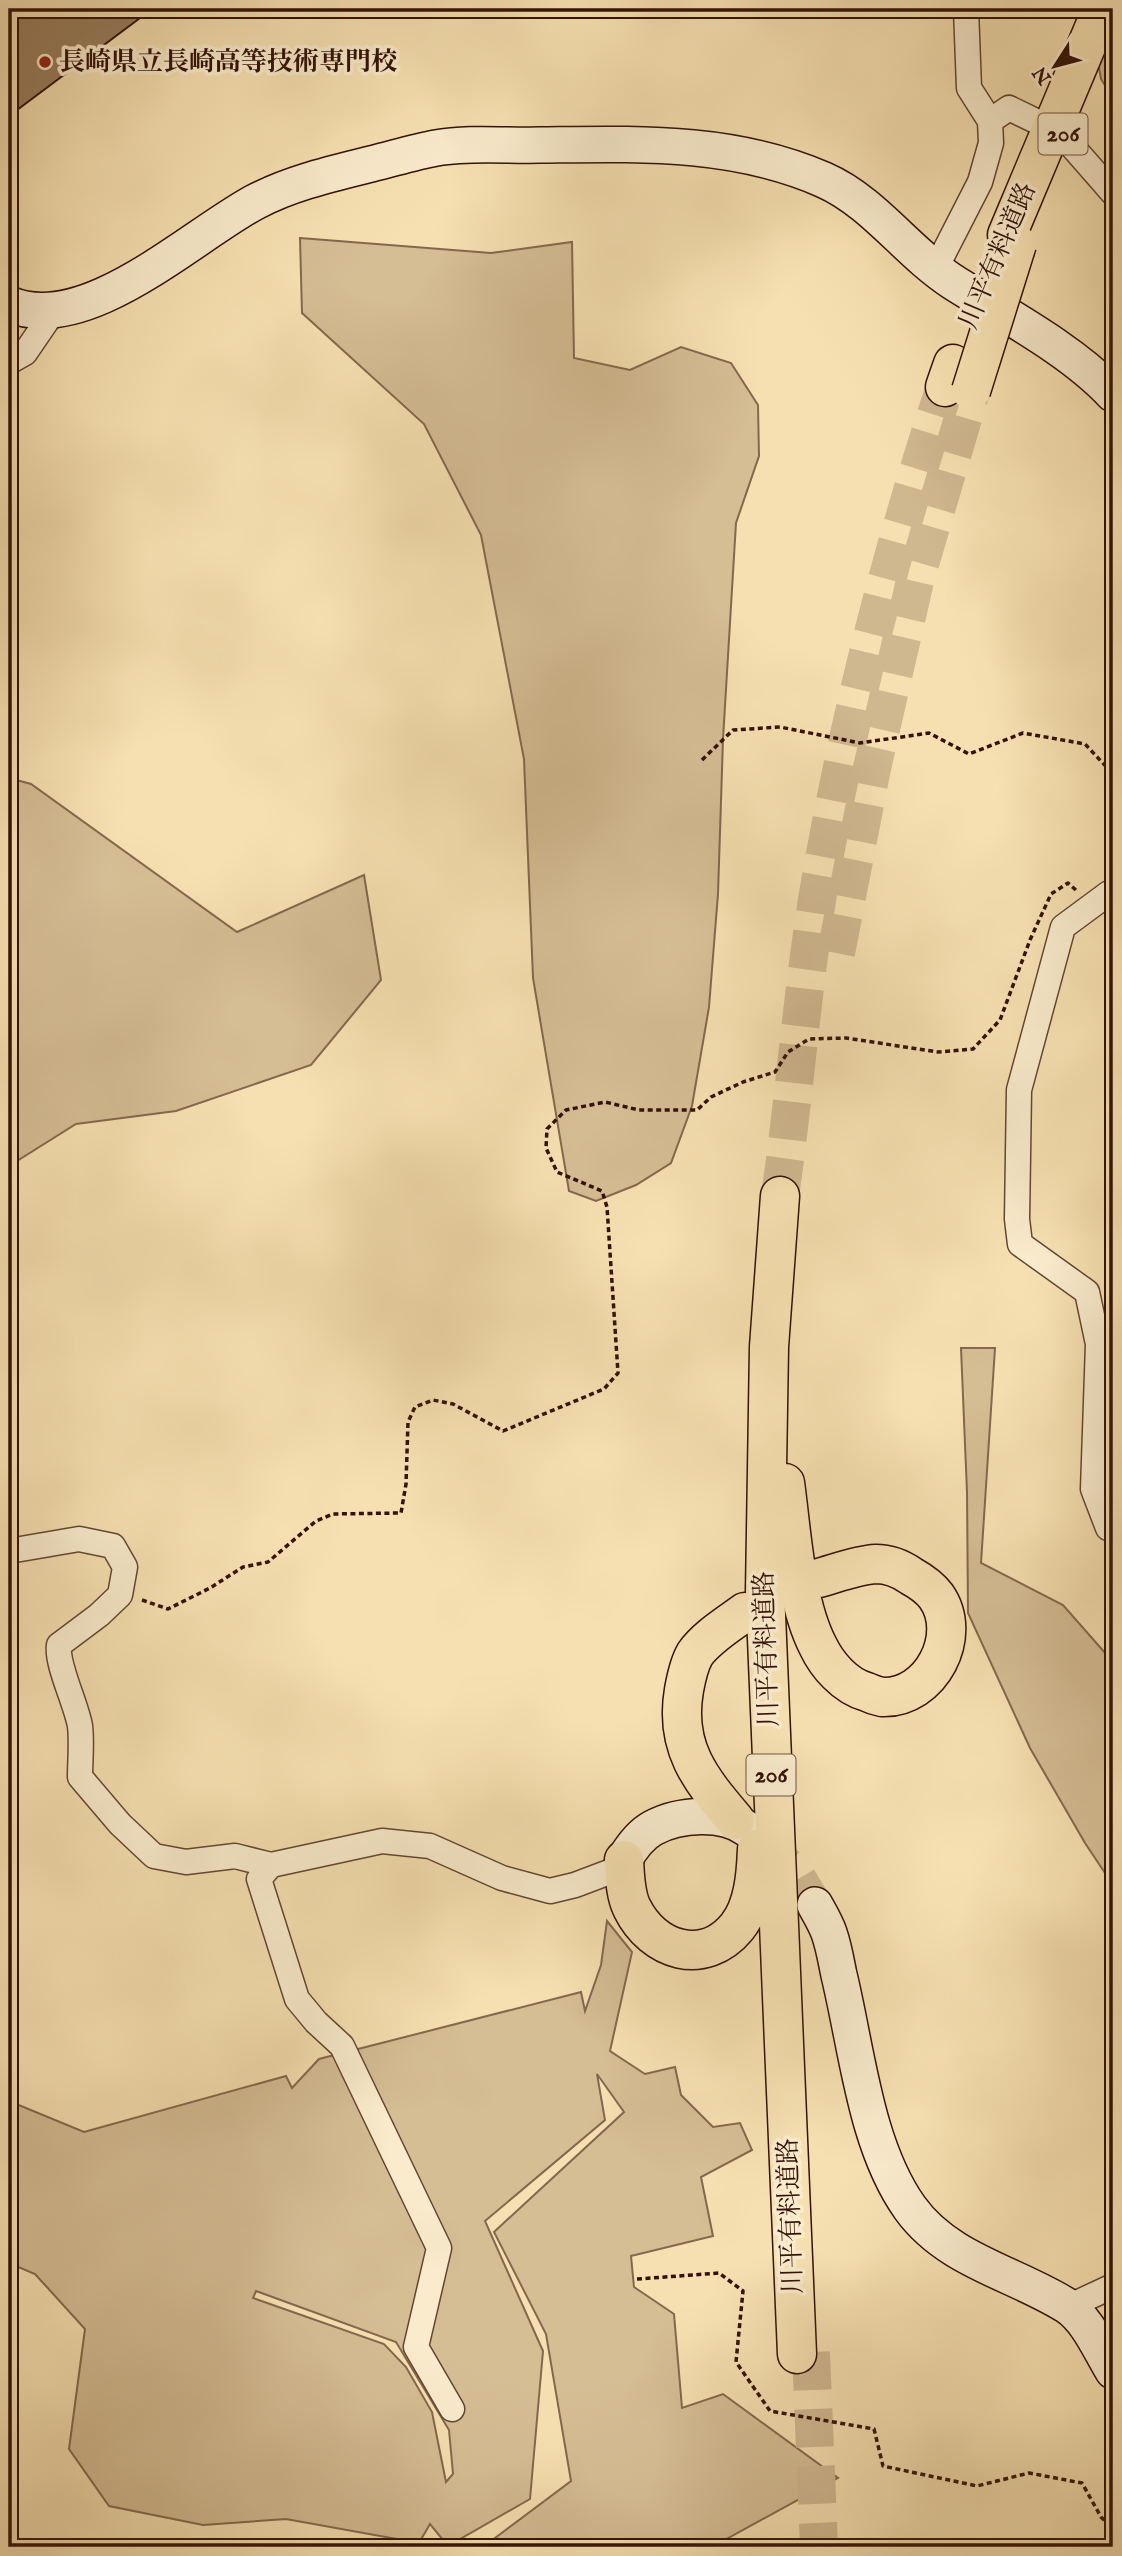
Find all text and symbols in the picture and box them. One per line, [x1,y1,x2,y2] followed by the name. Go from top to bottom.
[1020,32,1090,102] north arrow
[59,46,397,79] place label: 長崎県立長崎高等技術専門校
[37,54,53,70] marker: 長崎県立長崎高等技術専門校
[1028,61,1058,89] text: N
[1038,114,1088,154] road number: 206
[952,178,1044,334] street label: 川平有料道路
[748,1570,786,1728] street label: 川平有料道路
[746,1755,796,1796] road number: 206
[772,2137,810,2295] street label: 川平有料道路

